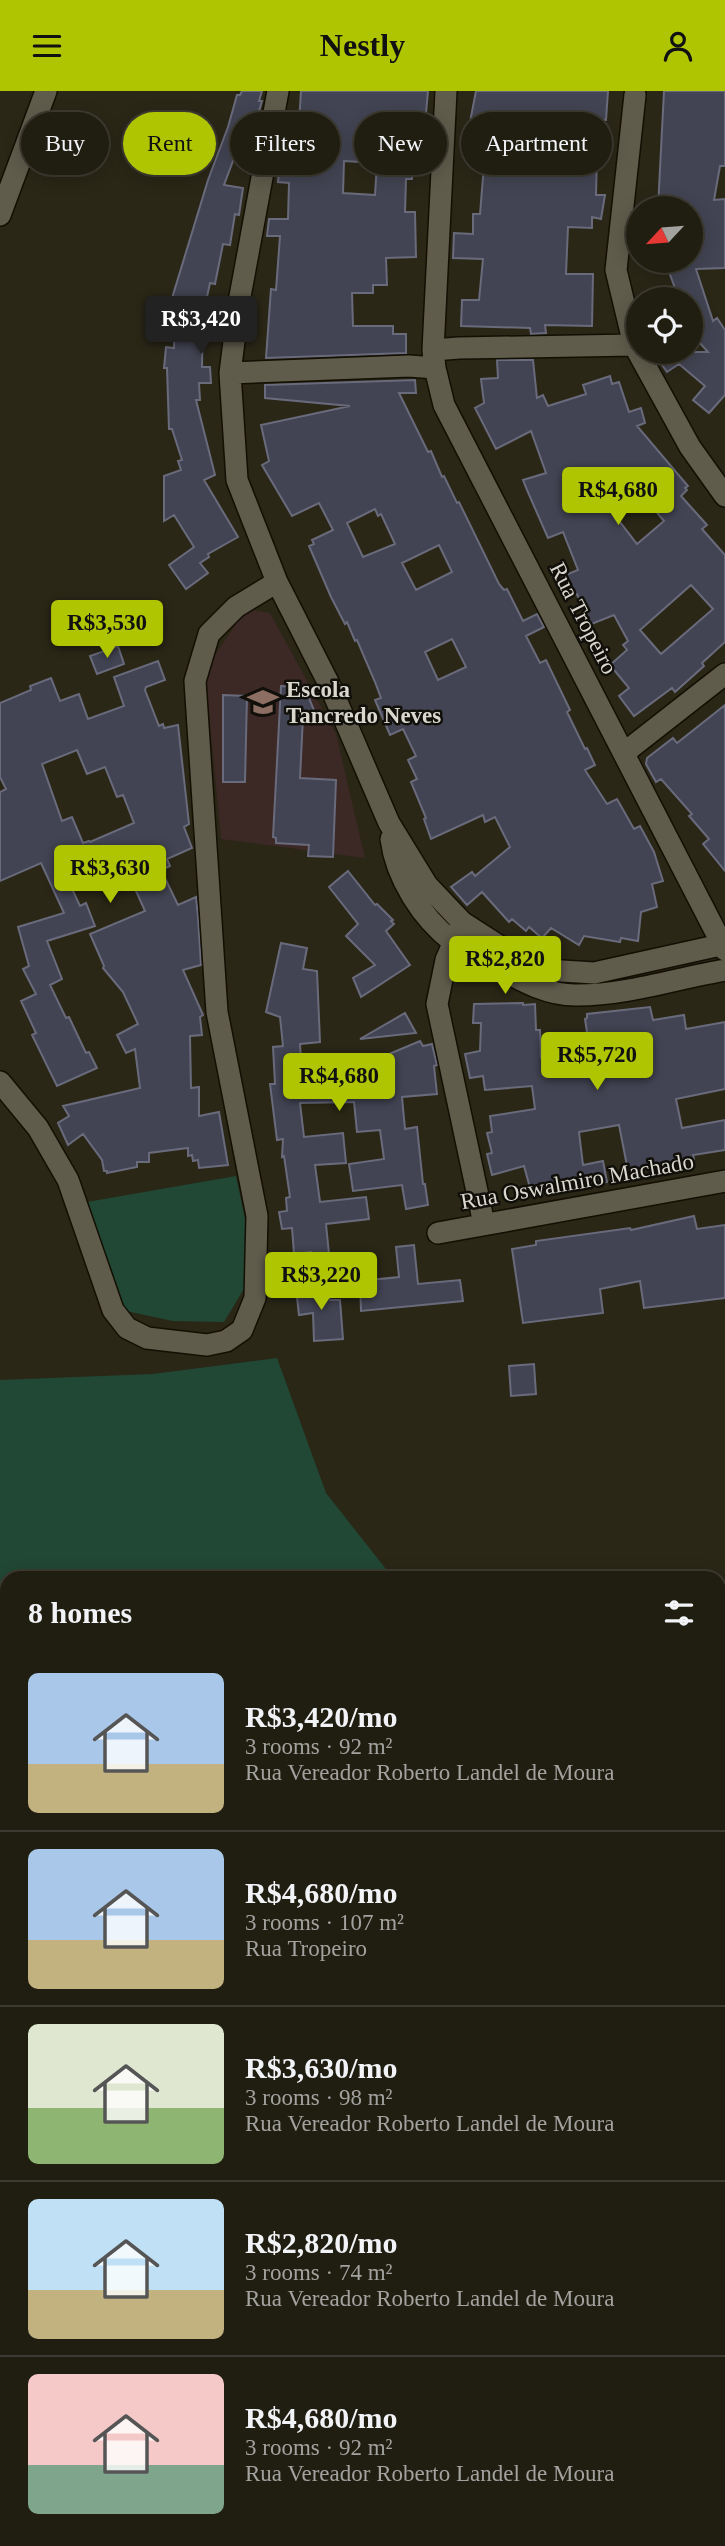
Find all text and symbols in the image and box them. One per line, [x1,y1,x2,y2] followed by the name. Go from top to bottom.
[28,27,66,65] icon: menu
[320,27,405,63] text: Nestly
[659,27,697,65] icon: person
[21,112,109,175] chip: Buy
[123,112,216,175] chip: Rent
[230,112,340,175] chip: Filters
[354,112,447,175] chip: New
[461,112,612,175] chip: Apartment
[626,196,704,273] north arrow
[626,196,703,364] map controls
[626,287,703,364] button: locate
[136,296,266,356] pin: R$3,420
[161,306,241,331] text: R$3,420
[553,467,683,527] pin: R$4,680
[578,477,658,502] text: R$4,680
[545,558,622,678] street label: Rua Tropeiro
[42,601,172,660] pin: R$3,530
[67,610,147,635] text: R$3,530
[286,677,441,728] place label: Escola Tancredo Neves
[246,685,280,719] school or university icon: Escola Tancredo Neves
[45,845,175,905] pin: R$3,630
[70,855,150,880] text: R$3,630
[440,937,570,996] pin: R$2,820
[465,946,545,971] text: R$2,820
[532,1033,662,1092] pin: R$5,720
[557,1042,637,1067] text: R$5,720
[274,1053,404,1113] pin: R$4,680
[299,1063,379,1088] text: R$4,680
[459,1149,696,1214] street label: Rua Oswalmiro Machado
[256,1253,386,1312] pin: R$3,220
[281,1262,361,1287] text: R$3,220
[660,1594,698,1632] icon: filters
[28,1596,132,1629] text: 8 homes
[245,1700,398,1733] text: R$3,420/mo
[84,1701,168,1785] icon: home
[245,1734,392,1759] text: 3 rooms · 92 m²
[245,1760,614,1785] text: Rua Vereador Roberto Landel de Moura
[245,1876,398,1909] text: R$4,680/mo
[84,1877,168,1961] icon: home
[245,1910,404,1935] text: 3 rooms · 107 m²
[245,1936,367,1961] text: Rua Tropeiro
[245,2051,398,2084] text: R$3,630/mo
[84,2052,168,2136] icon: home
[245,2085,392,2110] text: 3 rooms · 98 m²
[245,2111,614,2136] text: Rua Vereador Roberto Landel de Moura
[245,2226,398,2259] text: R$2,820/mo
[84,2227,168,2311] icon: home
[245,2260,392,2285] text: 3 rooms · 74 m²
[245,2286,614,2311] text: Rua Vereador Roberto Landel de Moura
[245,2401,398,2434] text: R$4,680/mo
[84,2402,168,2486] icon: home
[245,2435,392,2460] text: 3 rooms · 92 m²
[245,2461,614,2486] text: Rua Vereador Roberto Landel de Moura

